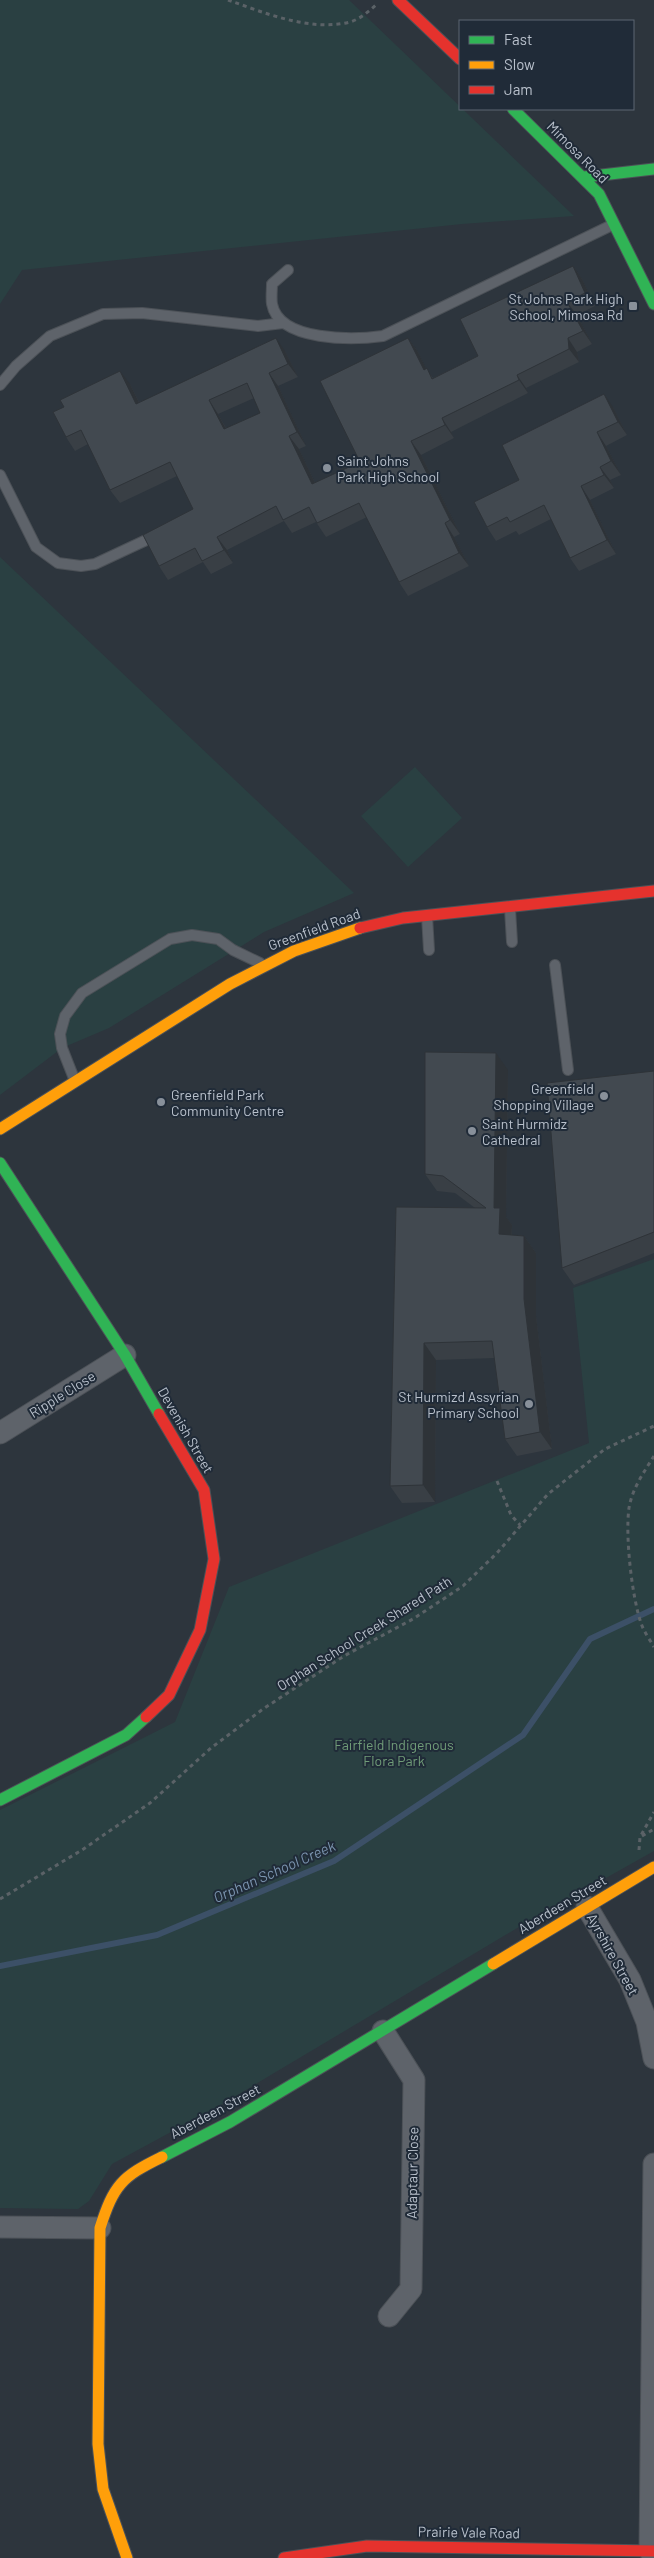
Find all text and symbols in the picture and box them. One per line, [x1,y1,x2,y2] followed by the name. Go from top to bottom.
[459,20,634,110] legend
[504,30,532,48] text: Fast
[504,55,535,73] text: Slow
[504,80,533,98] text: Jam
[544,118,612,186] street label: Mimosa Road
[509,290,623,323] place label: St Johns Park High School, Mimosa Rd
[627,300,639,312] marker: St Johns Park High School, Mimosa Rd
[337,452,439,485] place label: Saint Johns Park High School
[321,462,333,474] marker: Saint Johns Park High School
[266,904,362,954] street label: Greenfield Road
[494,1080,594,1113] place label: Greenfield Shopping Village
[171,1086,284,1119] place label: Greenfield Park Community Centre
[598,1090,610,1102] marker: Greenfield Shopping Village
[155,1096,167,1108] marker: Greenfield Park Community Centre
[482,1115,567,1148] place label: Saint Hurmidz Cathedral
[466,1125,478,1137] marker: Saint Hurmidz Cathedral
[26,1367,98,1421] street label: Ripple Close
[155,1384,217,1476] street label: Devenish Street
[398,1388,519,1421] place label: St Hurmizd Assyrian Primary School
[523,1398,535,1410] marker: St Hurmizd Assyrian Primary School
[273,1572,455,1694] street label: Orphan School Creek Shared Path
[334,1736,454,1769] park label: Fairfield Indigenous Flora Park
[210,1836,338,1906] water label: Orphan School Creek
[515,1871,609,1937] street label: Aberdeen Street
[584,1910,642,1998] street label: Ayrshire Street
[167,2080,263,2142] street label: Aberdeen Street
[403,2127,421,2219] street label: Adaptaur Close
[418,2523,520,2541] street label: Prairie Vale Road

